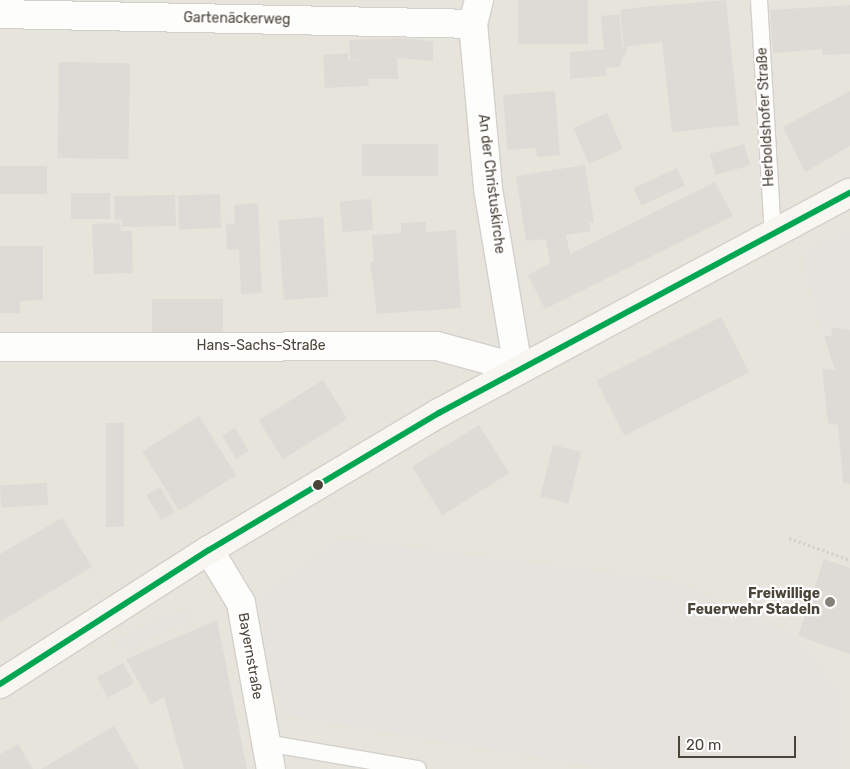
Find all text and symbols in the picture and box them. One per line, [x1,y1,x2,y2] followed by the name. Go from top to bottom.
[183,10,291,28] street label: Gartenäckerweg
[754,47,778,187] street label: Herboldshofer Straße
[474,113,508,255] street label: An der Christuskirche
[196,338,326,354] street label: Hans-Sachs-Straße
[313,480,323,490] unlabelled marker
[687,586,820,618] place label: Freiwillige Feuerwehr Stadeln
[824,596,836,608] marker: Freiwillige Feuerwehr Stadeln
[234,611,266,701] street label: Bayernstraße
[680,726,798,758] scale bar
[686,736,721,754] text: 20 m

